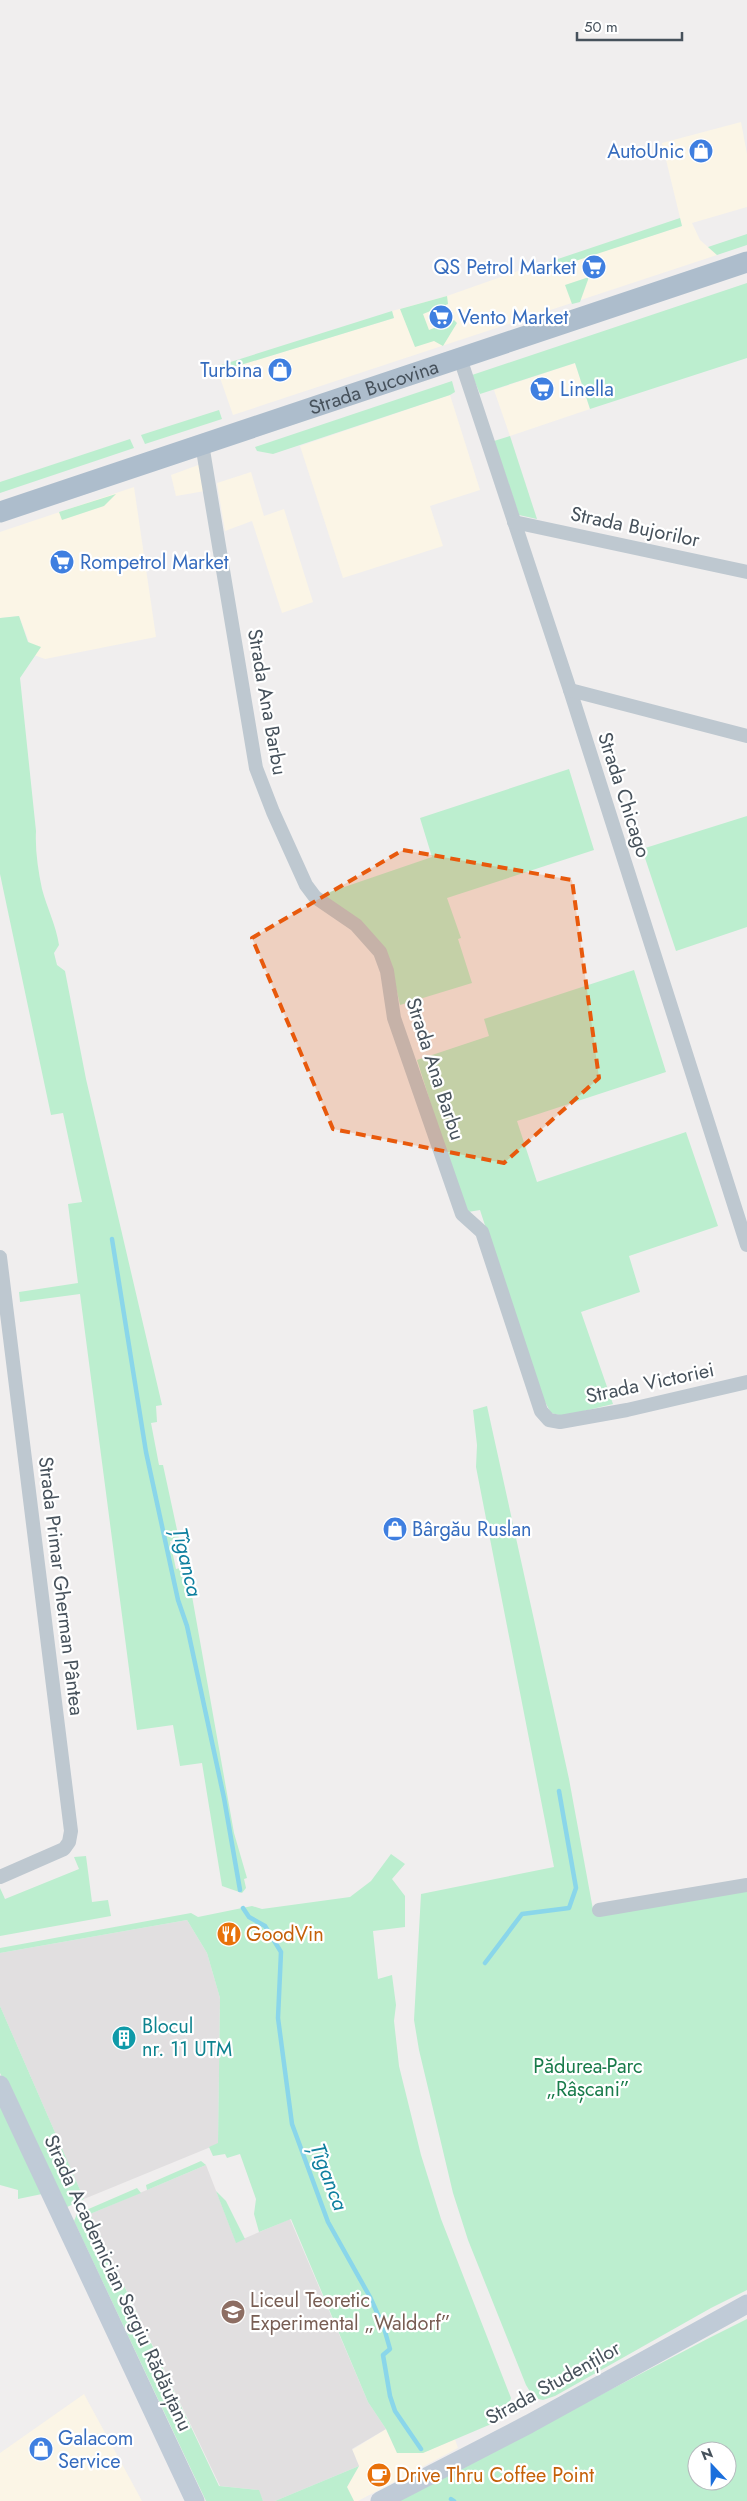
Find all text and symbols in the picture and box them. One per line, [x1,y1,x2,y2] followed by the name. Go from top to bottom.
[577,10,682,42] scale bar
[584,16,618,38] text: 50 m
[607,137,684,166] place label: AutoUnic
[688,138,714,164] shop icon: AutoUnic
[433,253,576,282] place label: QS Petrol Market
[581,254,607,280] supermarket icon: QS Petrol Market
[458,303,569,332] place label: Vento Market
[428,304,454,330] supermarket icon: Vento Market
[305,352,442,422] street label: Strada Bucovina
[200,356,262,385] place label: Turbina
[267,357,293,383] shop icon: Turbina
[560,375,614,404] place label: Linella
[529,376,555,402] supermarket icon: Linella
[568,499,702,555] street label: Strada Bujorilor
[80,548,229,577] place label: Rompetrol Market
[49,549,75,575] supermarket icon: Rompetrol Market
[240,627,294,777] street label: Strada Ana Barbu
[590,729,658,861] street label: Strada Chicago
[398,994,472,1144] street label: Strada Ana Barbu
[583,1355,717,1411] street label: Strada Victoriei
[31,1455,91,1717] street label: Strada Primar Gherman Pântea
[412,1515,532,1544] place label: Bârgău Ruslan
[382,1516,408,1542] shop icon: Bârgău Ruslan
[165,1524,210,1600] water label: Țîganca
[246,1920,324,1949] place label: GoodVin
[216,1921,242,1947] restaurant icon: GoodVin
[142,2012,232,2064] place label: Blocul nr. 11 UTM
[111,2025,137,2051] building icon: Blocul nr. 11 UTM
[533,2052,643,2104] park label: Pădurea-Parc „Râșcani”
[36,2130,200,2436] street label: Strada Academician Sergiu Rădăuțanu
[302,2139,356,2215] water label: Țîganca
[250,2286,451,2338] place label: Liceul Teoretic Experimental „Waldorf”
[220,2299,246,2325] school or university icon: Liceul Teoretic Experimental „Waldorf”
[480,2334,626,2432] street label: Strada Studenților
[58,2424,133,2476] place label: Galacom Service
[28,2436,54,2462] shop icon: Galacom Service
[687,2441,737,2491] north arrow
[698,2443,716,2465] text: N
[396,2461,594,2490] place label: Drive Thru Coffee Point
[366,2462,392,2488] cafe icon: Drive Thru Coffee Point

